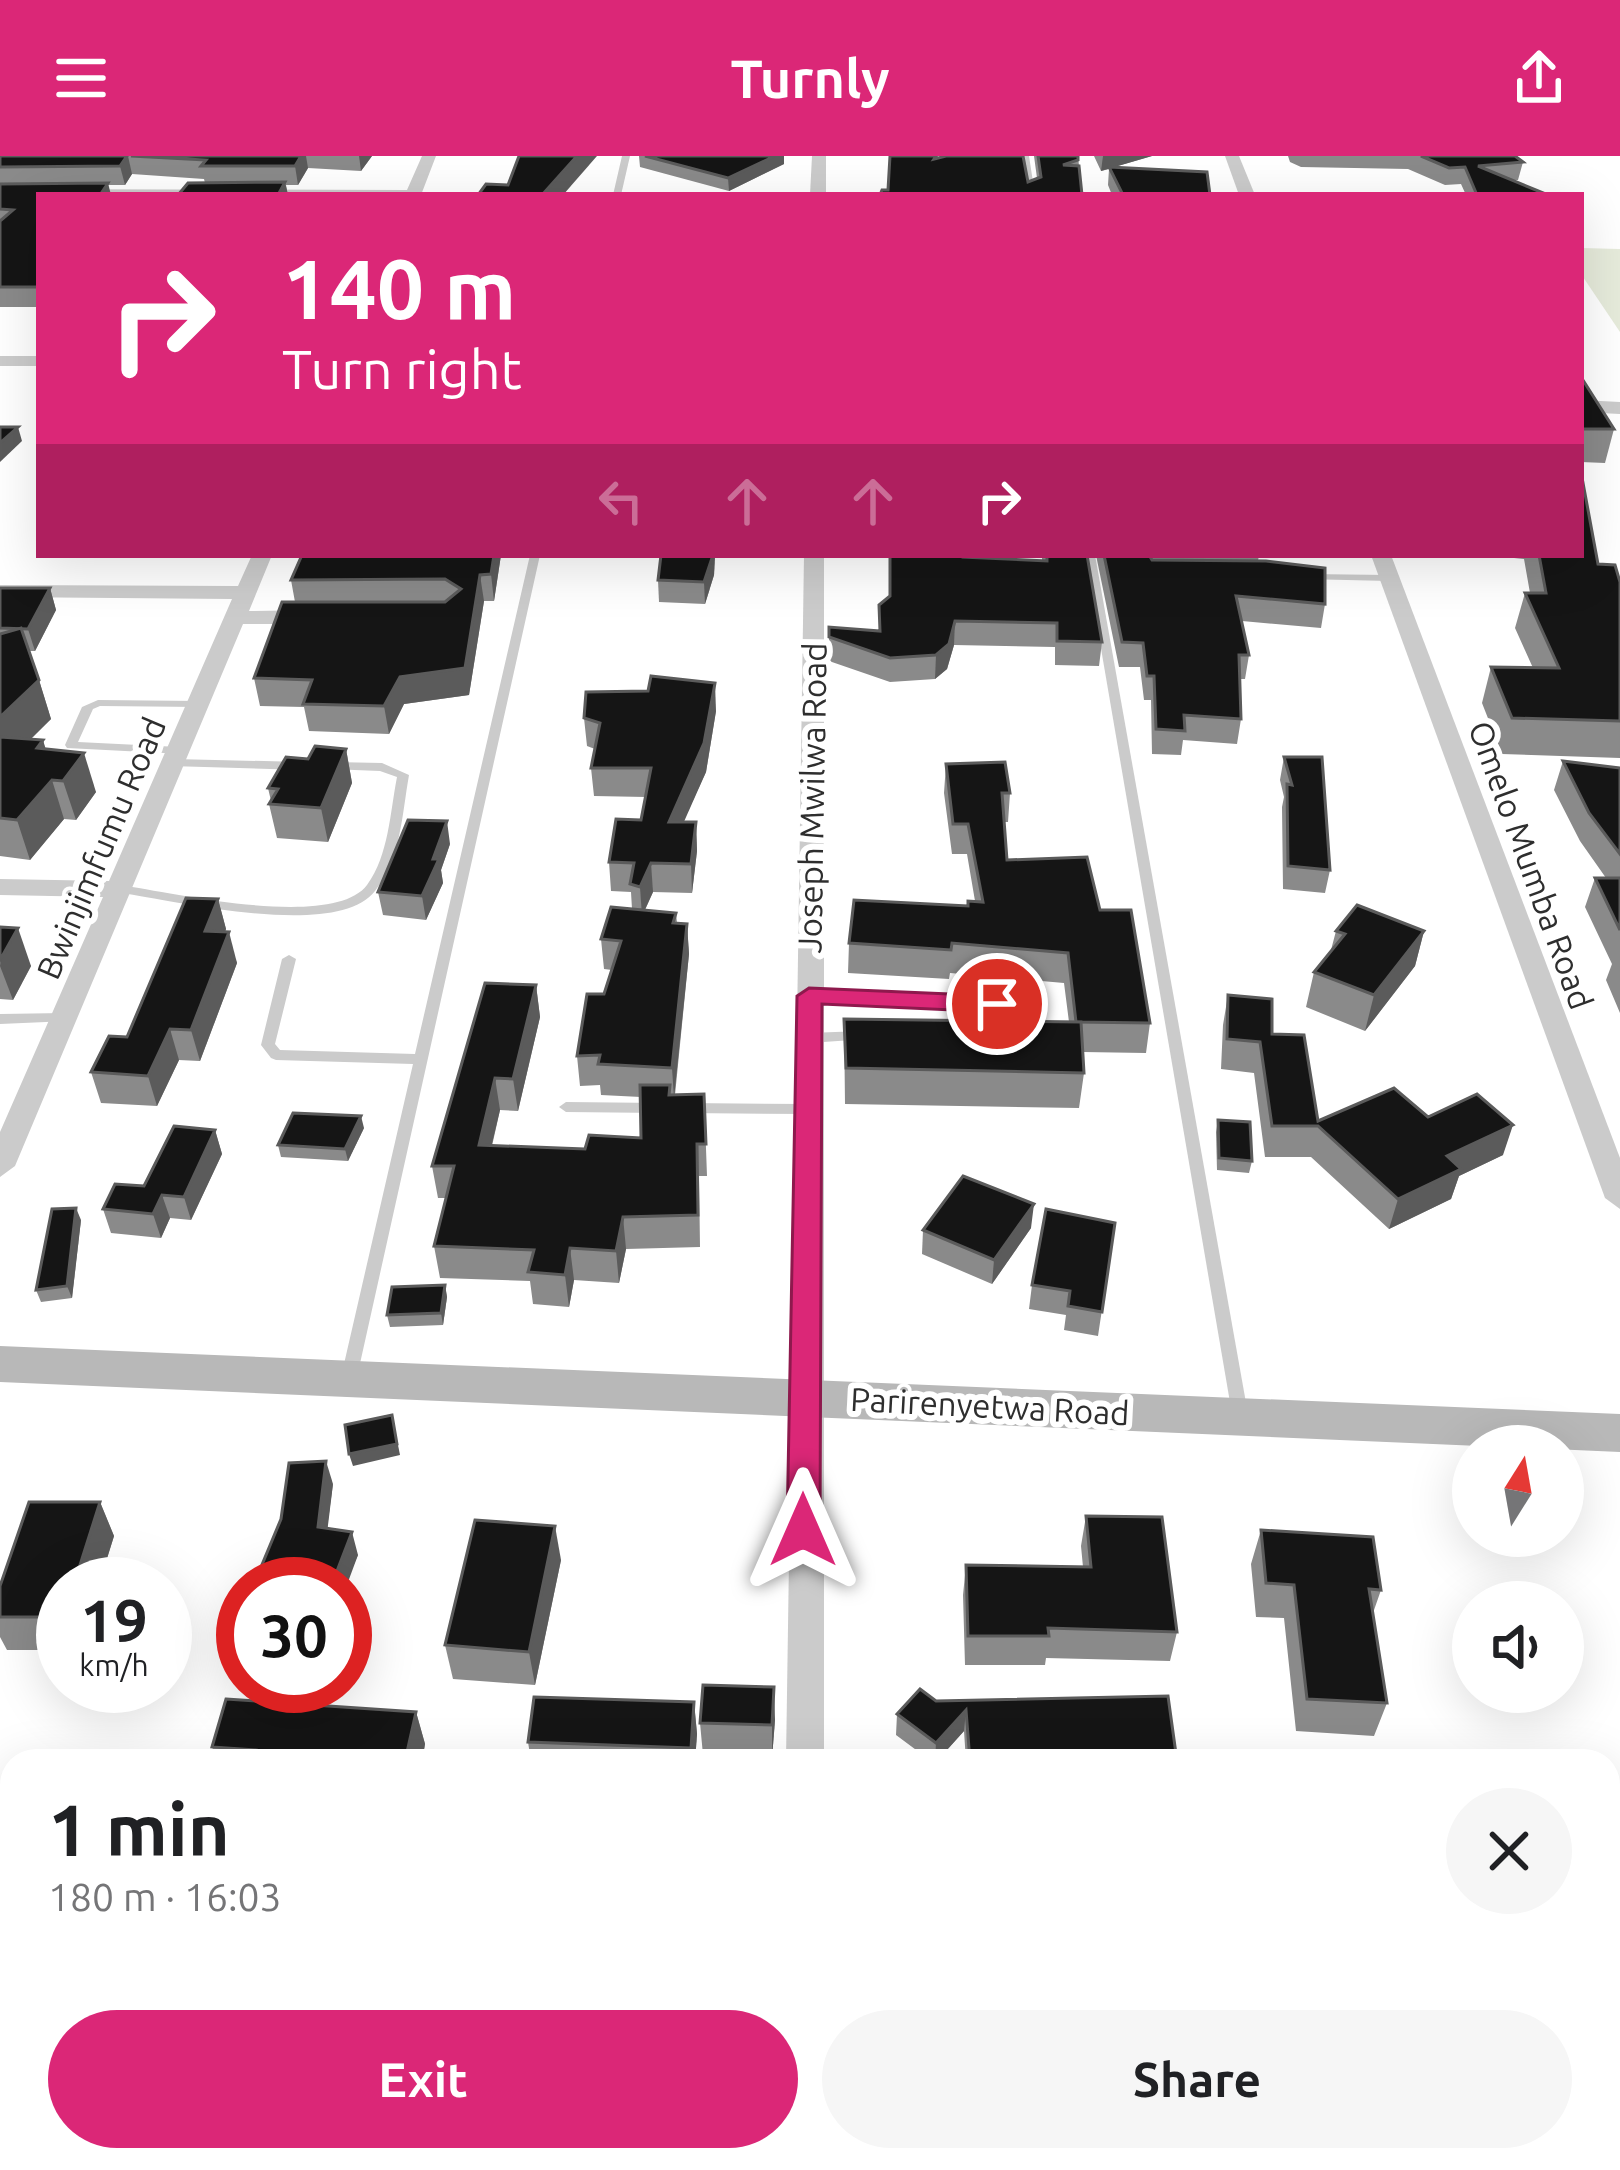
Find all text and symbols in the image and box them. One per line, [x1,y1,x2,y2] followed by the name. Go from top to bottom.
[48,45,114,111] icon: menu
[1506,45,1572,111] icon: share
[730,48,890,108] text: Turnly
[84,240,240,396] icon: right
[282,241,516,335] text: 140 m
[282,339,522,399] text: Turn right
[588,468,654,534] icon: left
[714,468,780,534] icon: ahead
[840,468,906,534] icon: ahead
[966,468,1032,534] icon: right
[790,642,833,954] street label: Joseph Mwilwa Road
[29,712,172,984] street label: Bwinjimfumu Road
[1462,716,1601,1014] street label: Omelo Mumba Road
[946,953,1048,1055] pin
[964,971,1030,1037] icon: arrive
[850,1380,1131,1431] street label: Parirenyetwa Road
[1452,1425,1584,1557] north arrow
[1452,1425,1584,1713] map controls
[740,1467,866,1593] position arrow
[216,1557,372,1713] speed limit sign: 30
[1452,1581,1584,1713] button: sound
[80,1586,148,1653] text: 19
[79,1648,149,1682] text: km/h
[1446,1788,1572,1914] button: close
[48,1789,230,1870] text: 1 min
[48,1875,282,1918] text: 180 m · 16:03
[48,2010,798,2148] button: Exit
[822,2010,1572,2148] button: Share

